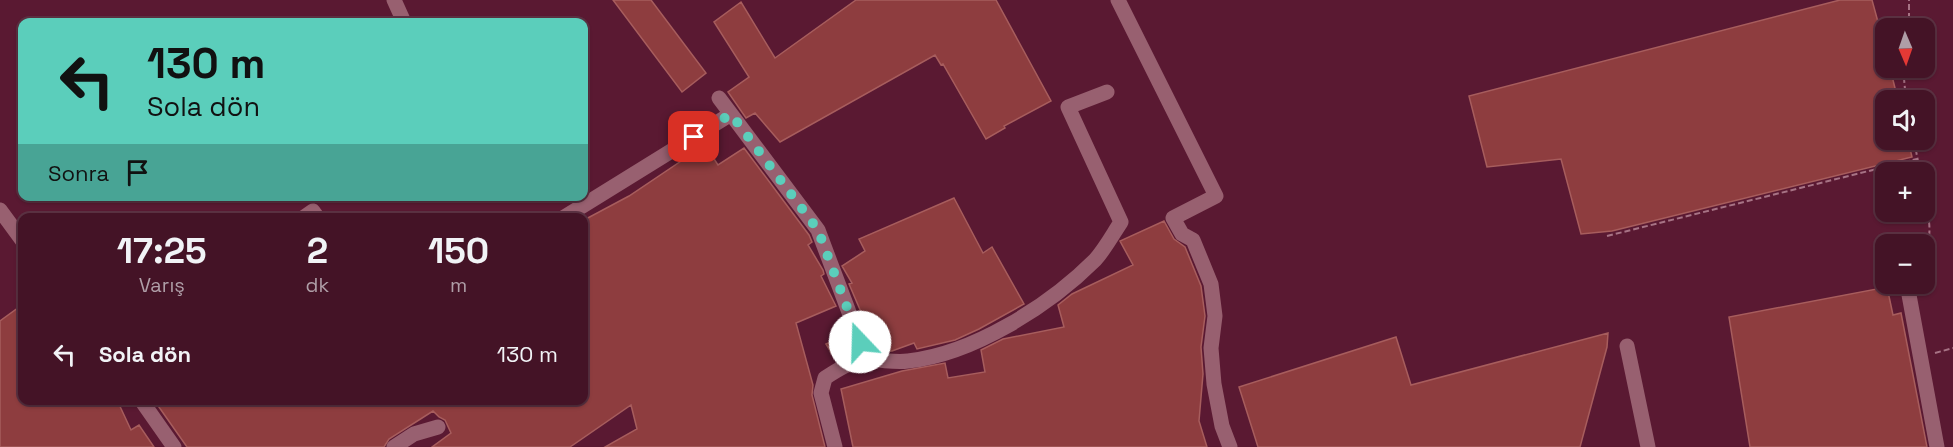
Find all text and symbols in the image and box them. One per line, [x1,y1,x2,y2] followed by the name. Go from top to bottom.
[1875,18,1935,78] north arrow
[1875,18,1935,294] map controls
[147,37,265,90] text: 130 m
[48,42,126,120] icon: left
[147,89,260,124] text: Sola dön
[1875,90,1935,150] button: sound
[668,111,719,162] pin
[677,120,710,153] icon: arrive
[121,156,154,189] icon: arrive
[48,159,109,187] text: Sonra
[1875,162,1935,222] button: +
[117,228,207,274] text: 17:25
[307,228,328,274] text: 2
[428,228,489,274] text: 150
[1875,234,1935,294] button: −
[139,272,185,298] text: Varış
[306,272,329,298] text: dk
[450,272,467,298] text: m
[828,310,892,374] position arrow
[48,338,81,371] icon: left
[99,340,191,368] text: Sola dön
[497,340,558,368] text: 130 m

